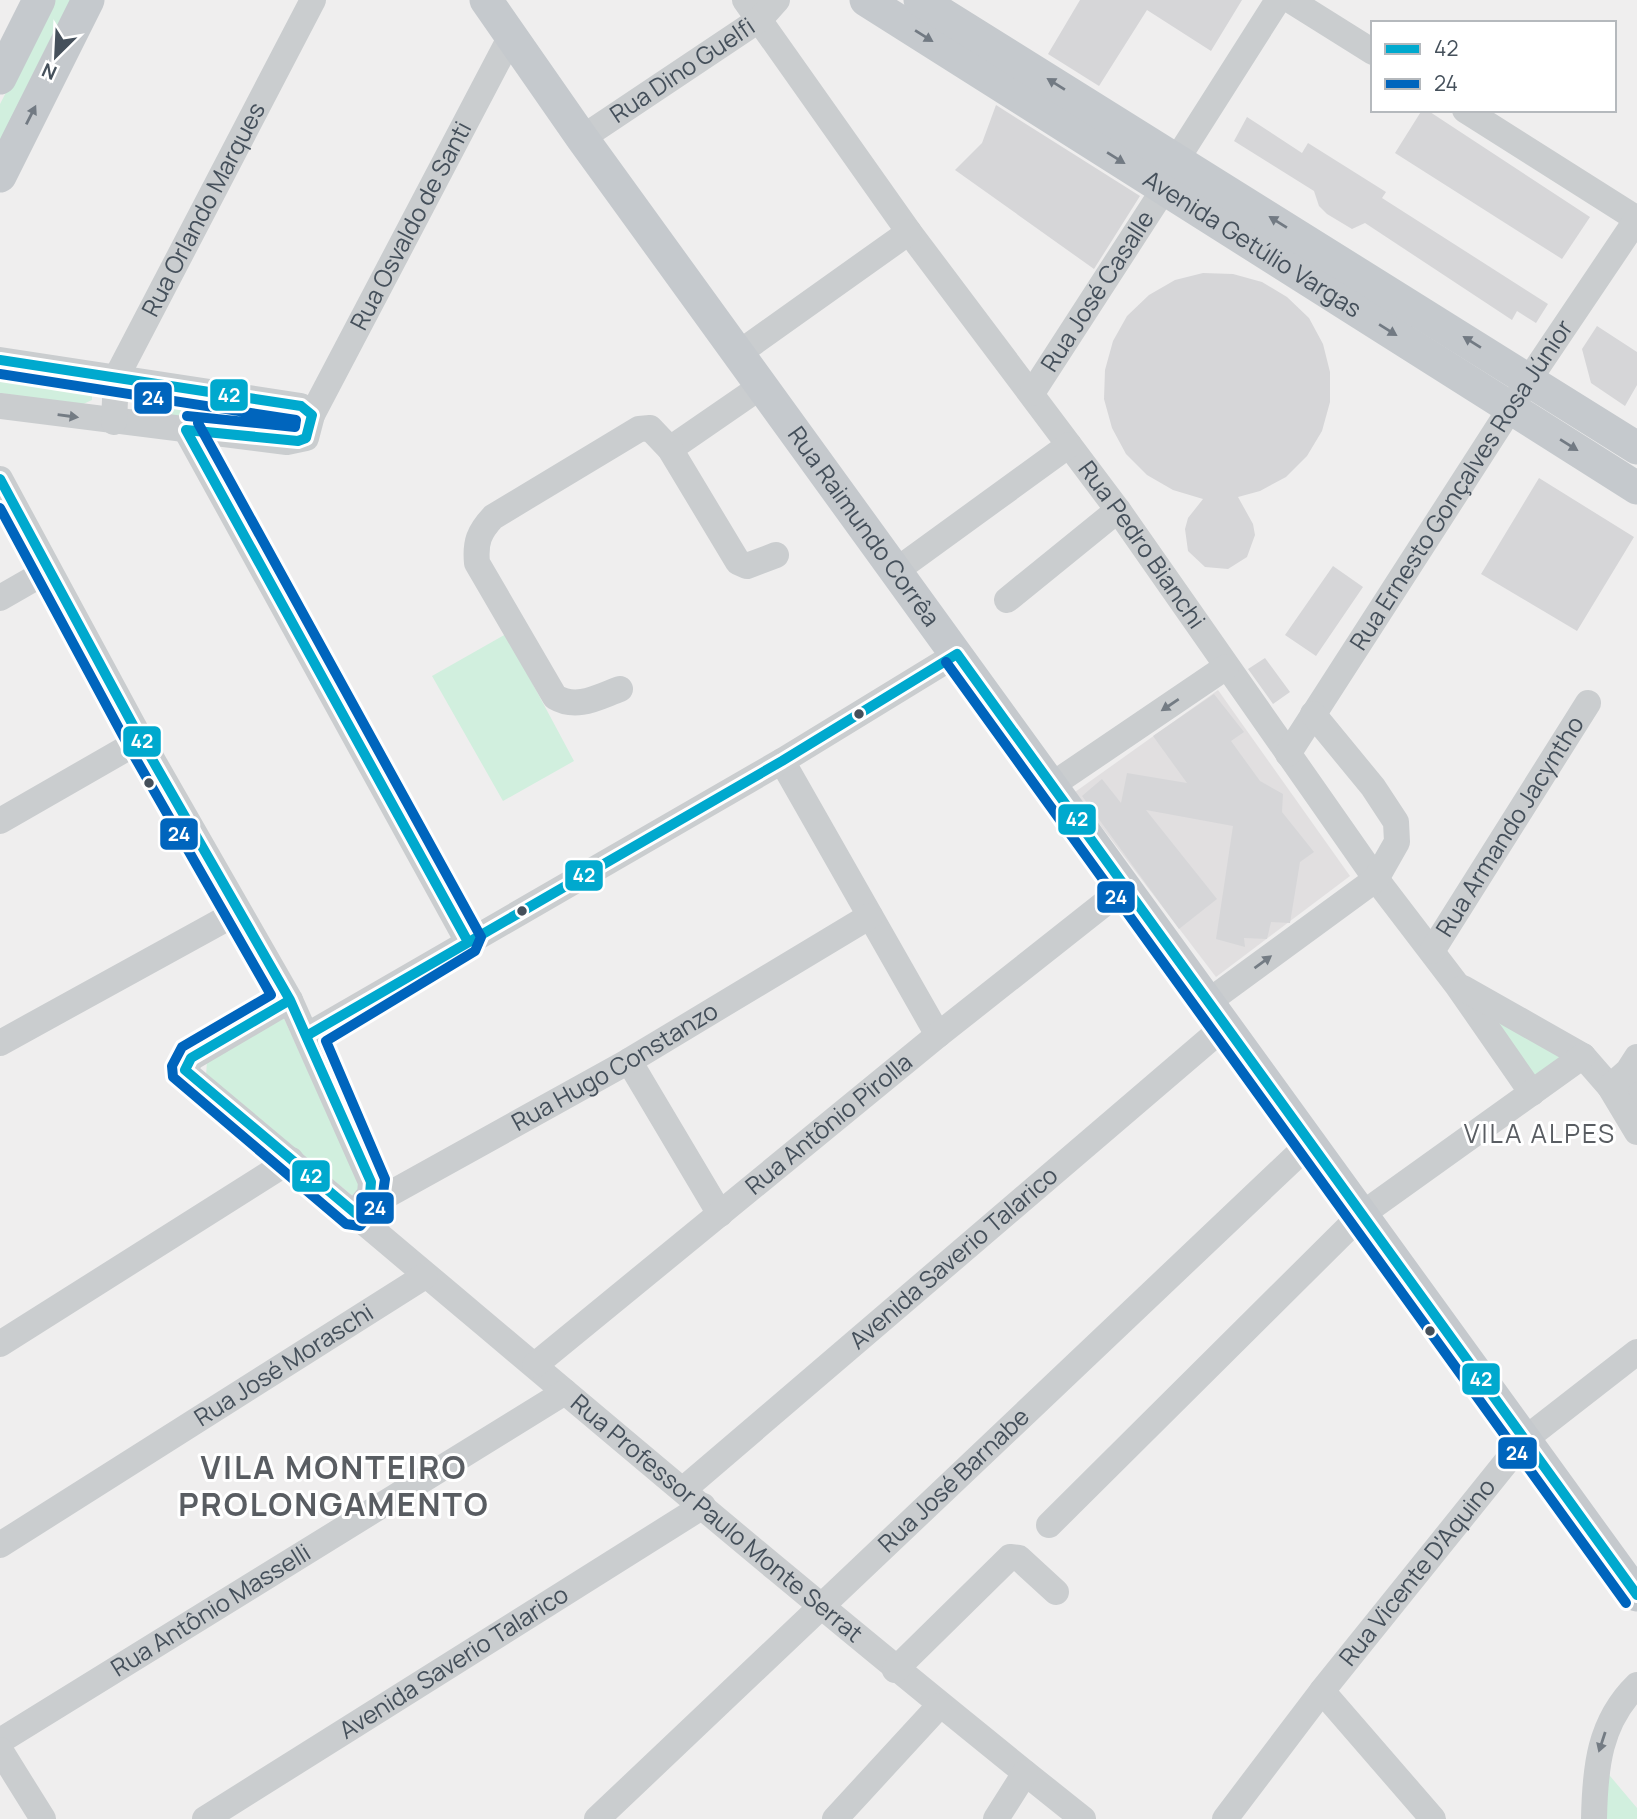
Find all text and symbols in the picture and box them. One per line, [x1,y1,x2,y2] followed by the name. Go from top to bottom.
[603,9,761,130] street label: Rua Dino Guelfi
[21,21,91,91] north arrow
[1371,21,1616,112] legend
[914,30,933,43] one-way arrow
[1434,34,1458,62] text: 42
[38,57,61,86] text: N
[1434,69,1458,97] text: 24
[1047,78,1066,91] one-way arrow
[133,96,272,322] street label: Rua Orlando Marques
[25,105,36,125] one-way arrow
[342,115,478,335] street label: Rua Osvaldo de Santi
[1106,152,1125,165] one-way arrow
[1138,162,1368,324] street label: Avenida Getúlio Vargas
[1032,204,1161,378] street label: Rua José Casalle
[1269,216,1288,229] one-way arrow
[1341,312,1580,656] street label: Rua Ernesto Gonçalves Rosa Júnior
[1378,324,1397,337] one-way arrow
[1462,336,1481,348] one-way arrow
[209,378,249,412] line badge: 42
[133,381,173,415] line badge: 24
[218,382,240,408] text: 42
[142,385,164,411] text: 24
[57,410,79,421] one-way arrow
[781,419,948,633] street label: Rua Raimundo Corrêa
[1559,438,1578,451] one-way arrow
[1072,453,1214,635] street label: Rua Pedro Bianchi
[1160,698,1179,711] one-way arrow
[852,707,866,721] unlabelled marker
[1427,709,1591,942] street label: Rua Armando Jacyntho
[122,725,162,758] line badge: 42
[131,728,153,754] text: 42
[142,776,156,790] unlabelled marker
[1057,803,1097,836] line badge: 42
[1066,806,1088,832] text: 42
[159,817,199,851] line badge: 24
[168,821,190,847] text: 24
[564,859,604,892] line badge: 42
[573,862,595,888] text: 42
[1096,880,1136,914] line badge: 24
[1105,884,1127,910] text: 24
[515,904,529,918] unlabelled marker
[1254,955,1272,969] one-way arrow
[505,993,724,1138] street label: Rua Hugo Constanzo
[738,1045,918,1201] street label: Rua Antônio Pirolla
[1464,1115,1616,1151] district label: VILA ALPES
[841,1158,1064,1356] street label: Avenida Saverio Talarico
[291,1159,331,1193] line badge: 42
[300,1163,322,1189] text: 42
[355,1191,395,1225] line badge: 24
[364,1195,386,1221] text: 24
[187,1295,379,1433] street label: Rua José Moraschi
[1423,1324,1437,1338] unlabelled marker
[1461,1362,1501,1396] line badge: 42
[1470,1366,1492,1392] text: 42
[565,1386,871,1649] street label: Rua Professor Paulo Monte Serrat
[870,1400,1036,1559] street label: Rua José Barnabe
[1497,1436,1538,1470] line badge: 24
[1506,1440,1528,1466] text: 24
[178,1445,490,1526] district label: VILA MONTEIRO PROLONGAMENTO
[1331,1471,1502,1672] street label: Rua Vicente D'Aquino
[104,1535,316,1684] street label: Rua Antônio Masselli
[332,1577,574,1746] street label: Avenida Saverio Talarico
[1596,1732,1607,1753] one-way arrow

